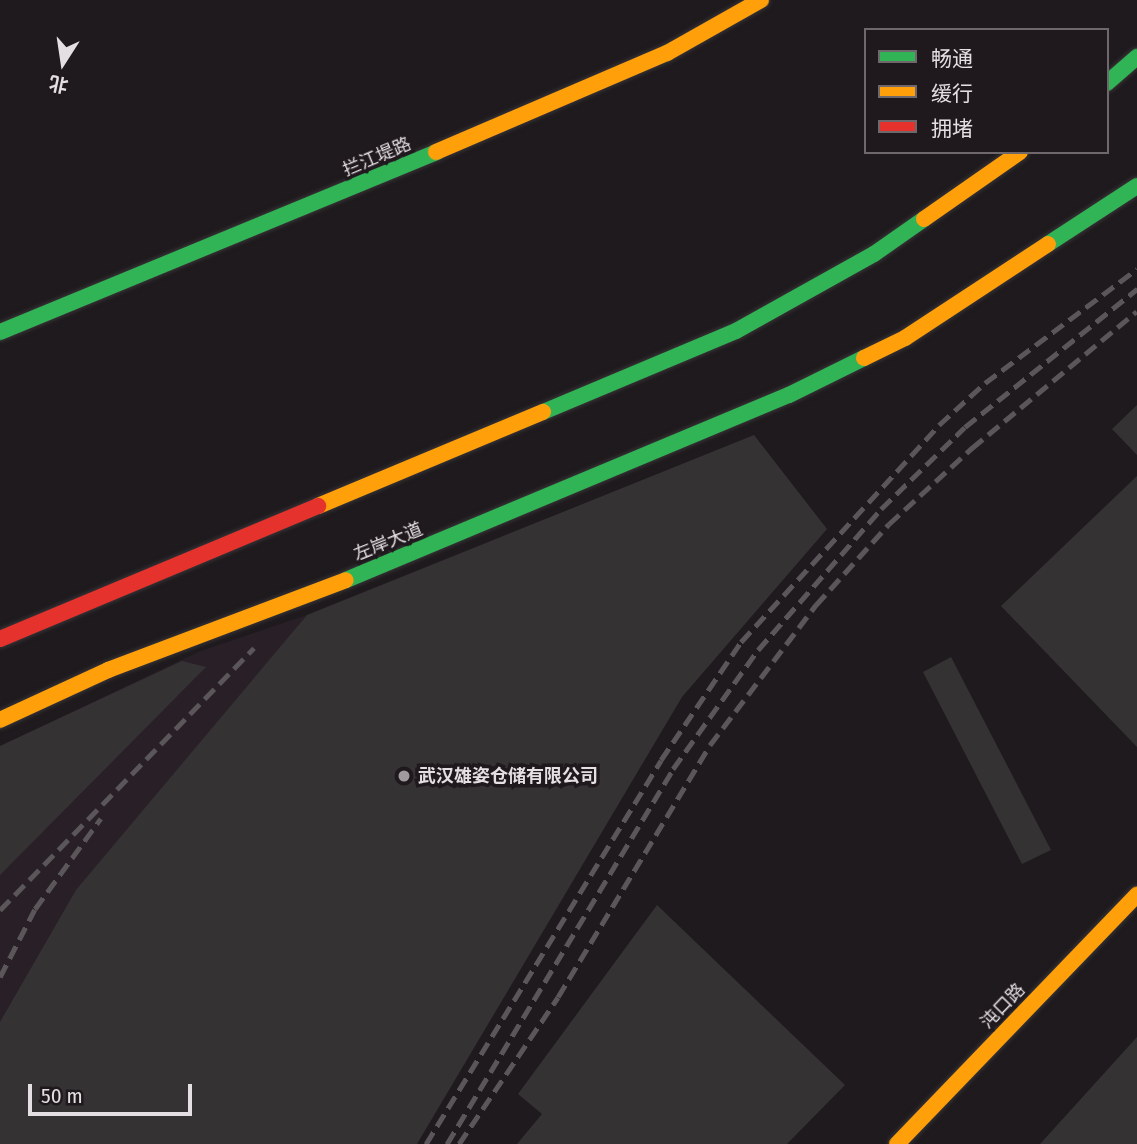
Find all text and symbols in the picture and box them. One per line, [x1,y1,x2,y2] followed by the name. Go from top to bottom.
[28,28,98,98] north arrow
[864,28,1109,154] legend
[931,46,973,72] text: 畅通
[47,71,70,97] text: 北
[931,81,973,107] text: 缓行
[931,116,973,142] text: 拥堵
[340,133,414,181] street label: 拦江堤路
[351,519,425,565] street label: 左岸大道
[418,765,598,787] place label: 武汉雄姿仓储有限公司
[396,768,412,784] marker: 武汉雄姿仓储有限公司
[976,979,1030,1033] street label: 沌口路
[32,1070,196,1114] scale bar
[41,1083,83,1109] text: 50 m

